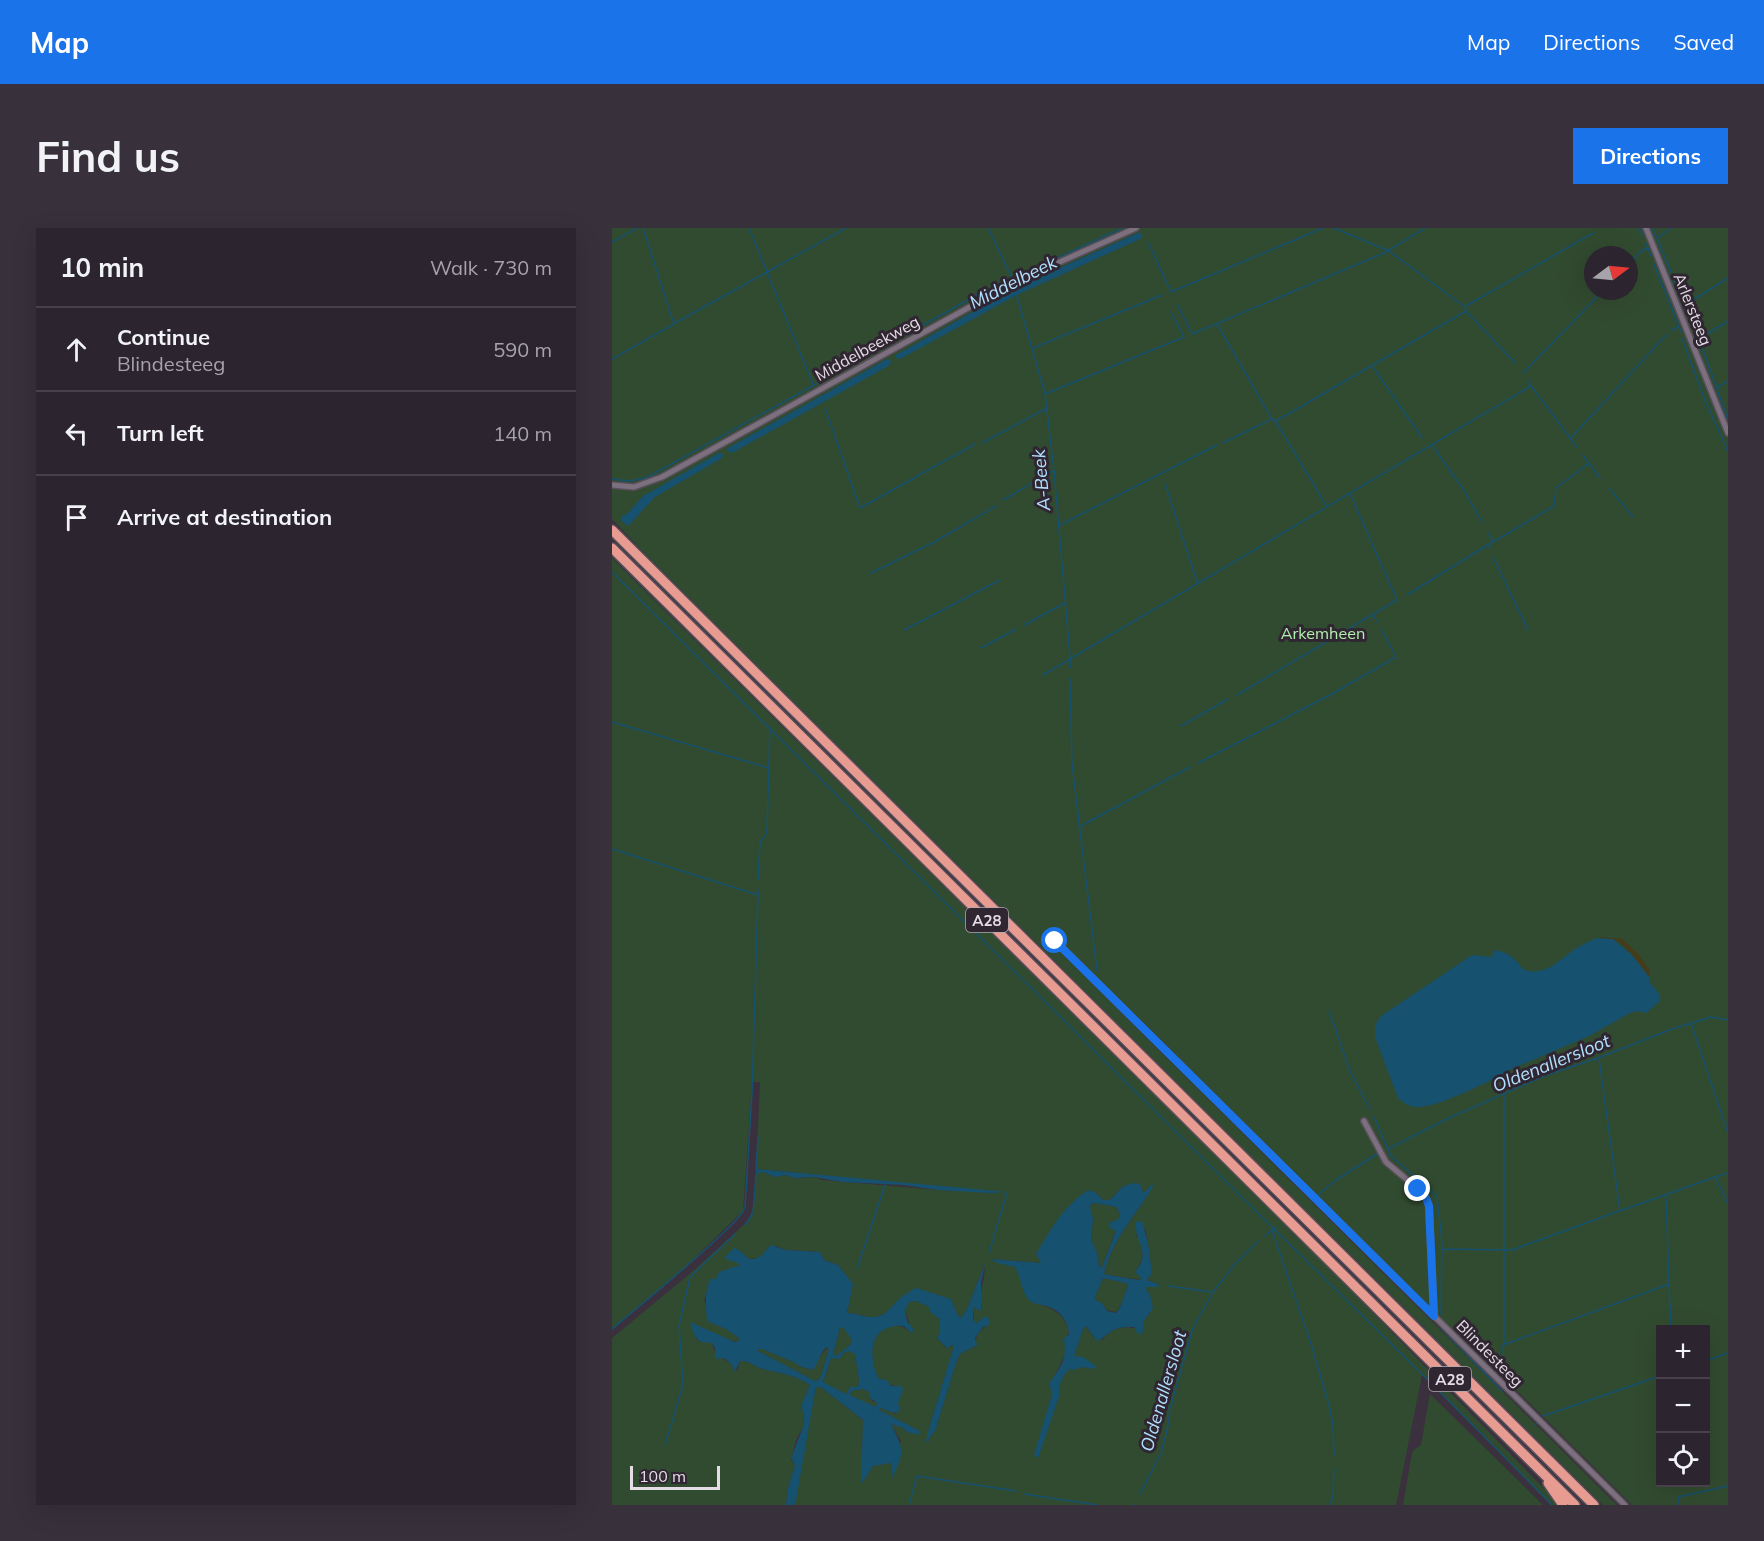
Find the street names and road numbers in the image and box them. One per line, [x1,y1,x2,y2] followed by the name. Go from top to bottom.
[1669,270,1717,348] street label: Arlersteeg
[811,311,923,385] street label: Middelbeekweg
[966,908,1008,932] road number: A28
[1452,1315,1528,1391] street label: Blindesteeg
[1429,1367,1471,1391] road number: A28

